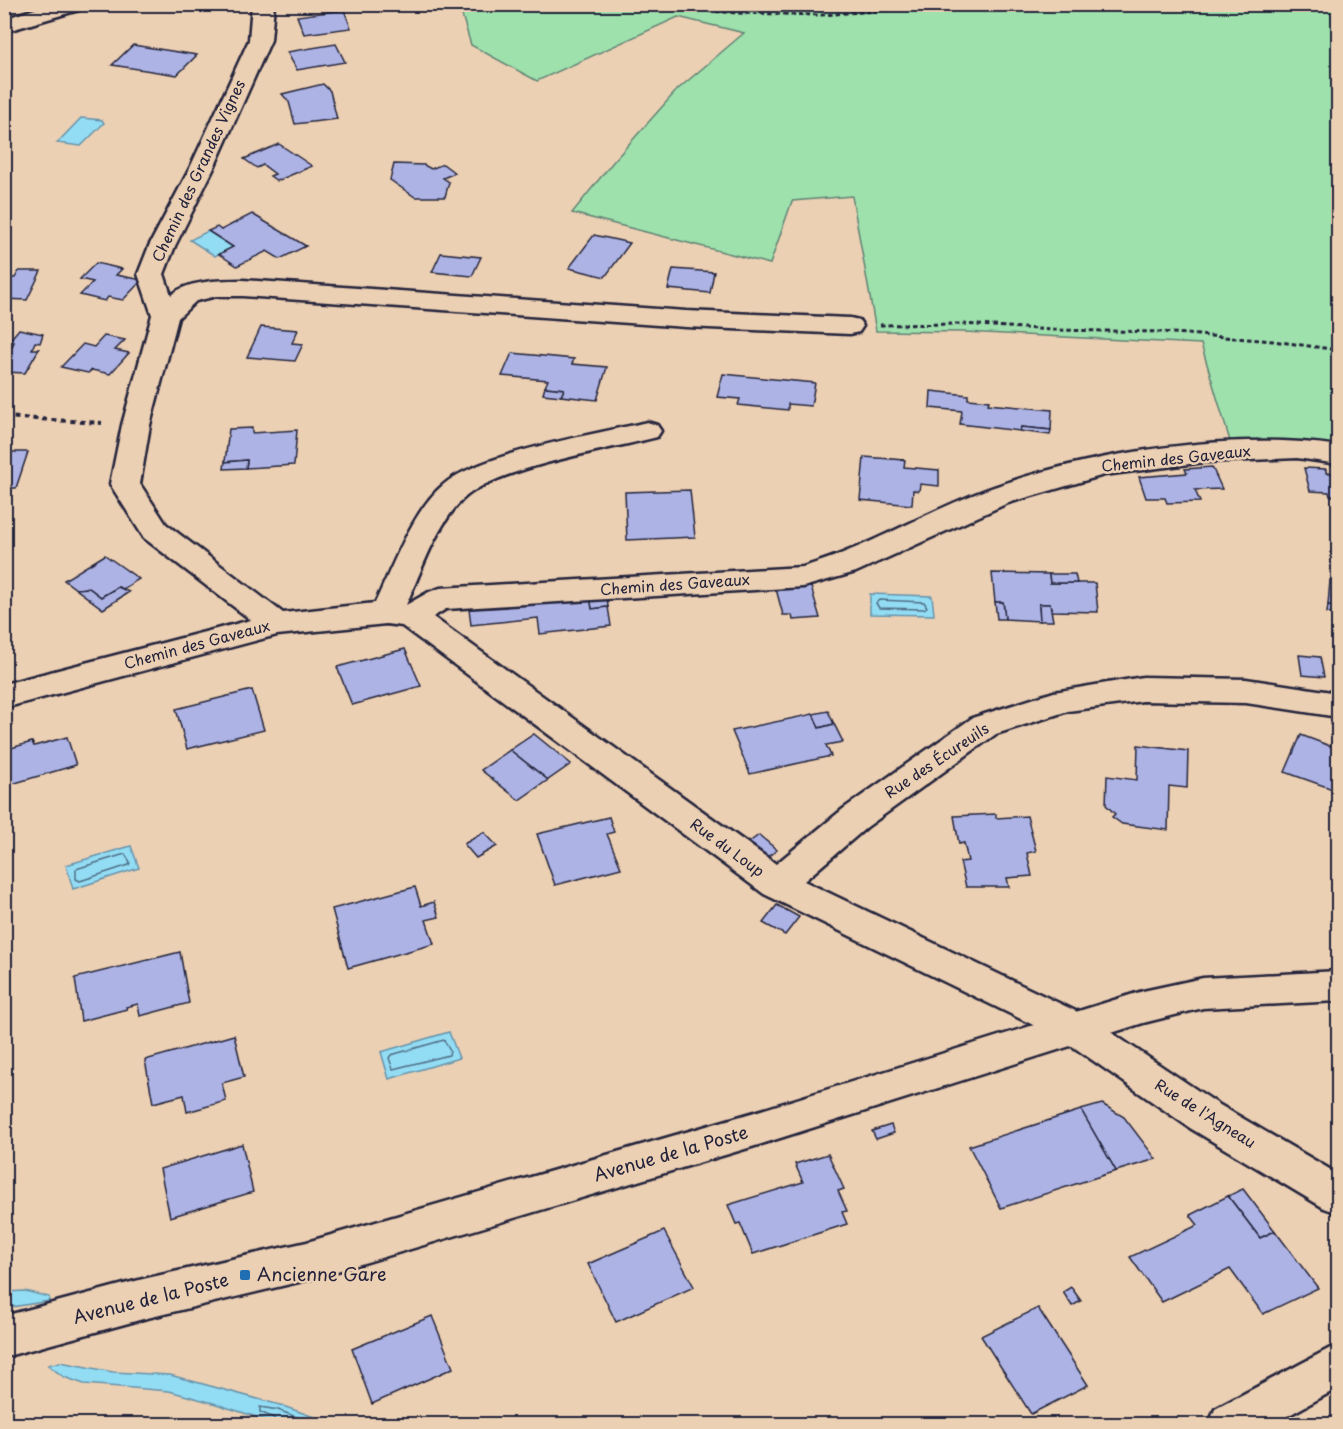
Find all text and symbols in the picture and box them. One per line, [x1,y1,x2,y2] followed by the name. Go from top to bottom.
[145,75,250,265] street label: Chemin des Grandes Vignes
[1100,438,1252,477] street label: Chemin des Gaveaux
[599,567,751,600] street label: Chemin des Gaveaux
[121,613,272,674] street label: Chemin des Gaveaux
[879,716,993,803] street label: Rue des Écureuils
[686,812,770,882] street label: Rue du Loup
[1151,1072,1261,1153] street label: Rue de l'Agneau
[590,1118,751,1188] street label: Avenue de la Poste
[257,1260,386,1287] place label: Ancienne Gare
[70,1265,231,1330] street label: Avenue de la Poste
[238,1268,252,1282] marker: Ancienne Gare

